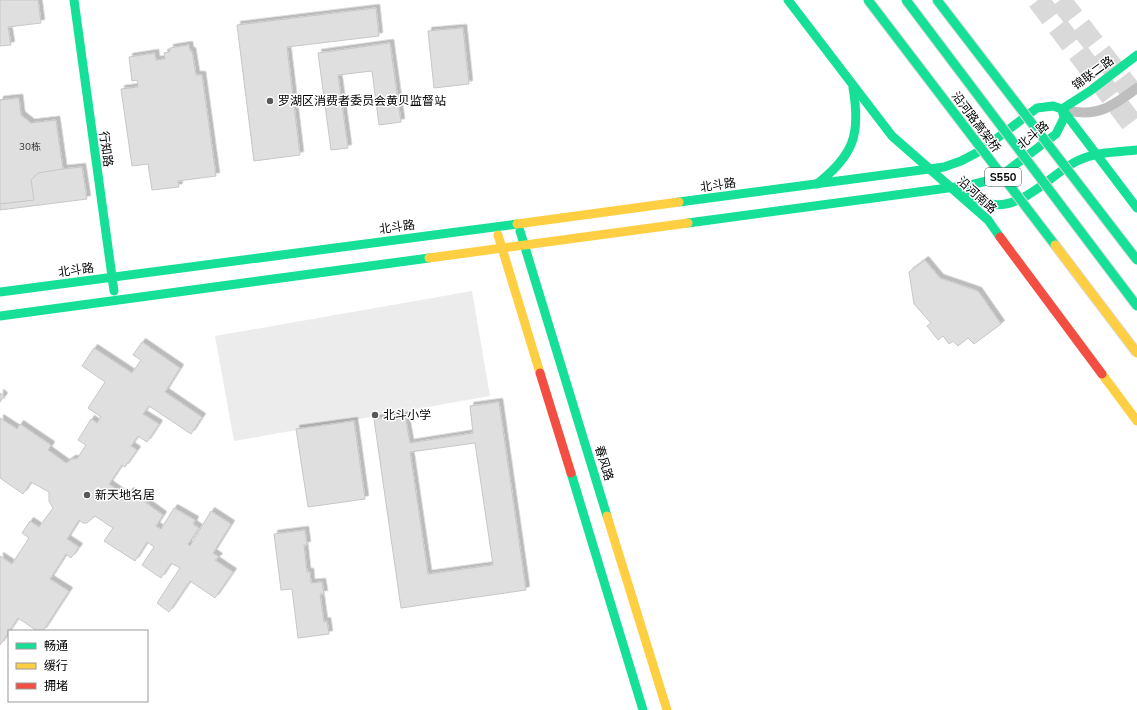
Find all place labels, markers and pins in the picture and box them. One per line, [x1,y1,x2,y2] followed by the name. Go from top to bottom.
[278,93,446,109] place label: 罗湖区消费者委员会黄贝监督站
[265,96,275,106] marker: 罗湖区消费者委员会黄贝监督站
[383,407,431,423] place label: 北斗小学
[370,410,380,420] marker: 北斗小学
[95,487,155,503] place label: 新天地名居
[82,490,92,500] marker: 新天地名居

